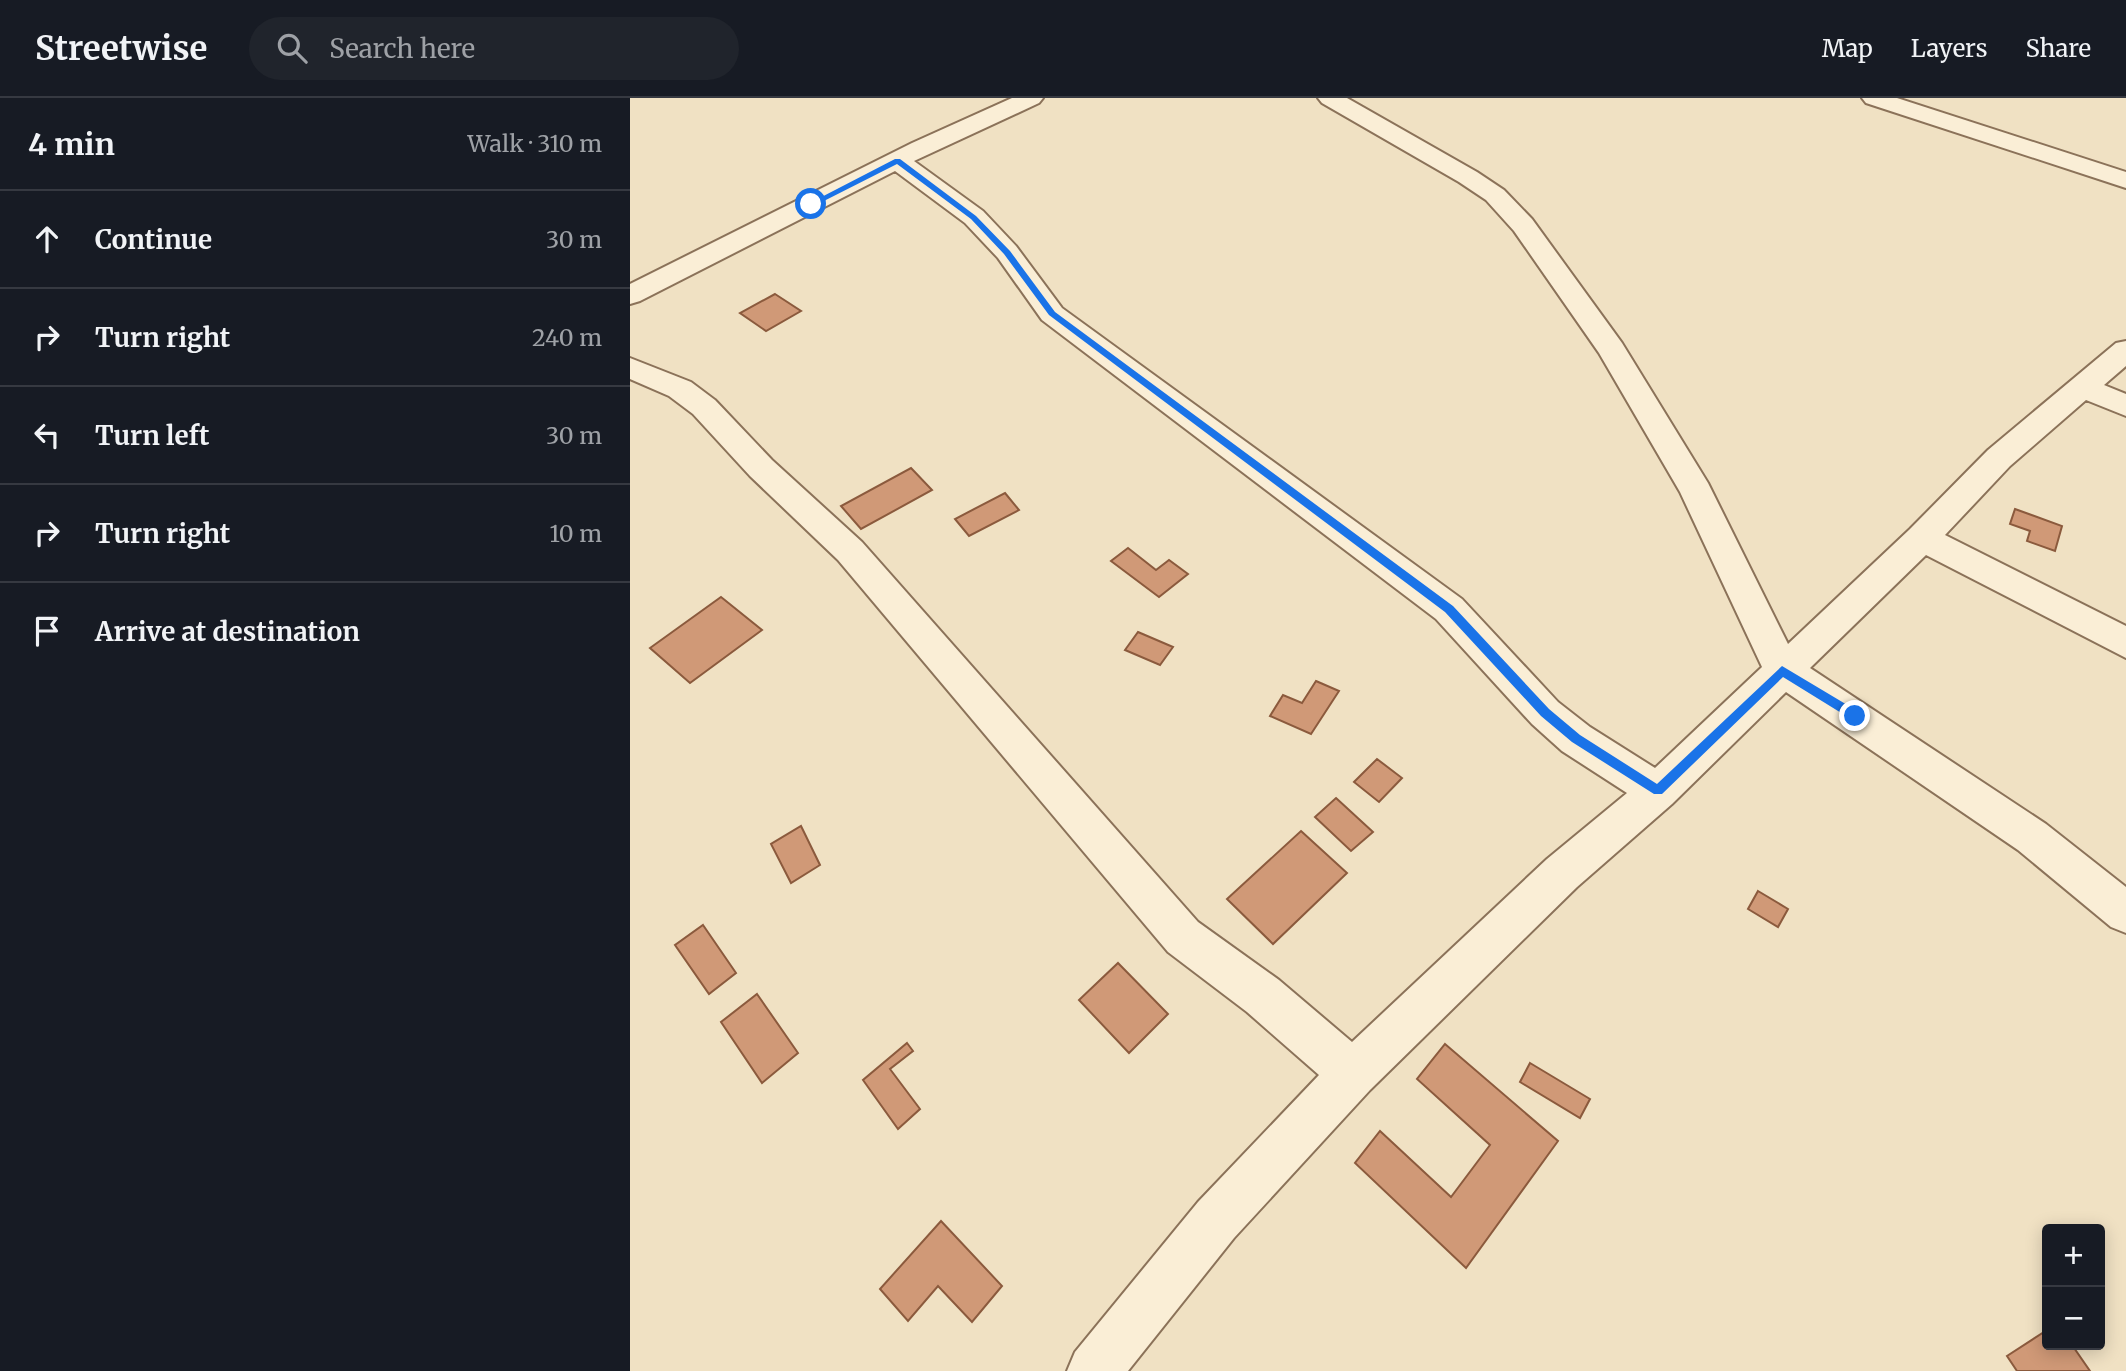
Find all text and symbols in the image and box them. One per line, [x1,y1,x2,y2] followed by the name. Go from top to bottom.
[249,17,739,80] search box
[35,28,207,69] text: Streetwise
[273,29,311,67] icon: search
[329,32,475,65] text: Search here
[1822,33,1873,64] text: Map
[1911,33,1987,64] text: Layers
[2025,33,2091,64] text: Share
[28,125,115,163] text: 4 min
[468,129,602,158] text: Walk · 310 m
[795,188,826,219] route start
[28,220,66,258] icon: ahead
[95,223,212,256] text: Continue
[546,225,602,254] text: 30 m
[28,318,66,356] icon: right
[95,321,230,354] text: Turn right
[532,323,602,352] text: 240 m
[28,416,66,454] icon: left
[95,419,209,452] text: Turn left
[546,421,602,450] text: 30 m
[28,514,66,552] icon: right
[95,517,230,550] text: Turn right
[549,519,602,548] text: 10 m
[28,612,66,650] icon: arrive
[95,615,360,648] text: Arrive at destination
[1839,700,1870,731] route end
[2042,1224,2105,1350] map controls
[2042,1224,2105,1287] button: +
[2042,1287,2105,1350] button: −

